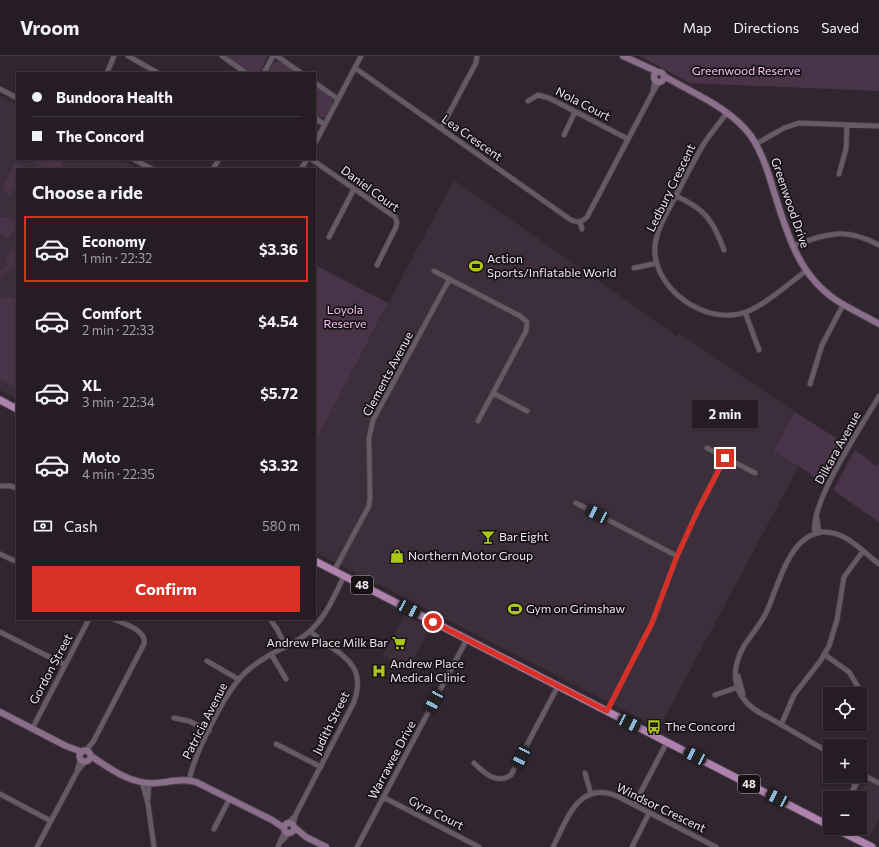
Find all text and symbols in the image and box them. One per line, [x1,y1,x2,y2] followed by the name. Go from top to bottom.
[20,16,79,39] text: Vroom
[683,19,712,36] text: Map
[734,19,799,36] text: Directions
[821,19,859,36] text: Saved
[692,63,800,77] park label: Greenwood Reserve
[554,83,613,123] street label: Nola Court
[56,88,173,106] text: Bundoora Health
[440,111,505,163] street label: Lea Crescent
[56,127,144,145] text: The Concord
[643,141,697,234] street label: Ledbury Crescent
[769,156,813,250] street label: Greenwood Drive
[339,162,402,214] street label: Daniel Court
[32,181,143,203] text: Choose a ride
[34,231,70,267] icon: car
[82,232,146,250] text: Economy
[259,240,298,258] text: $3.36
[82,250,152,266] text: 1 min · 22:32
[487,251,617,279] place label: Action Sports/Inflatable World
[468,258,484,274] sports icon: Action Sports/Inflatable World
[324,302,366,330] park label: Loyola Reserve
[34,303,70,339] icon: car
[82,304,142,322] text: Comfort
[258,312,298,330] text: $4.54
[82,322,154,338] text: 2 min · 22:33
[359,329,415,418] street label: Clements Avenue
[34,375,70,411] icon: car
[82,376,101,394] text: XL
[260,384,298,402] text: $5.72
[82,394,155,410] text: 3 min · 22:34
[692,400,758,428] callout: 2 min
[709,406,741,422] text: 2 min
[811,409,863,486] street label: Dilkara Avenue
[34,447,70,483] icon: car
[82,448,121,466] text: Moto
[716,449,734,467] route end
[260,456,298,474] text: $3.32
[82,466,155,482] text: 4 min · 22:35
[584,503,610,525] car
[32,515,54,537] icon: cash
[64,517,98,535] text: Cash
[262,518,300,534] text: 580 m
[480,529,496,545] bar icon: Bar Eight
[499,529,549,543] place label: Bar Eight
[389,548,405,564] shop icon: Northern Motor Group
[408,548,533,562] place label: Northern Motor Group
[32,566,300,612] button: Confirm
[351,576,373,594] road number: 48
[396,598,422,620] car
[507,601,523,617] sports icon: Gym on Grimshaw
[526,601,625,615] place label: Gym on Grimshaw
[424,613,442,631] route start
[26,631,75,706] street label: Gordon Street
[267,635,388,649] place label: Andrew Place Milk Bar
[391,635,407,651] supermarket icon: Andrew Place Milk Bar
[390,656,466,684] place label: Andrew Place Medical Clinic
[371,663,387,679] hospital icon: Andrew Place Medical Clinic
[179,680,229,761] street label: Patricia Avenue
[823,687,867,835] map controls
[823,687,867,731] button: locate
[423,688,445,714] car
[309,689,352,757] street label: Judith Street
[616,712,642,734] car
[365,718,418,801] street label: Warrawee Drive
[646,719,662,735] bus stop icon: The Concord
[665,719,735,733] place label: The Concord
[823,739,867,783] button: +
[510,744,532,770] car
[682,745,708,767] car
[738,775,760,793] road number: 48
[615,779,708,835] street label: Windsor Crescent
[764,787,790,809] car
[823,791,867,835] button: −
[407,792,466,832] street label: Gyra Court

